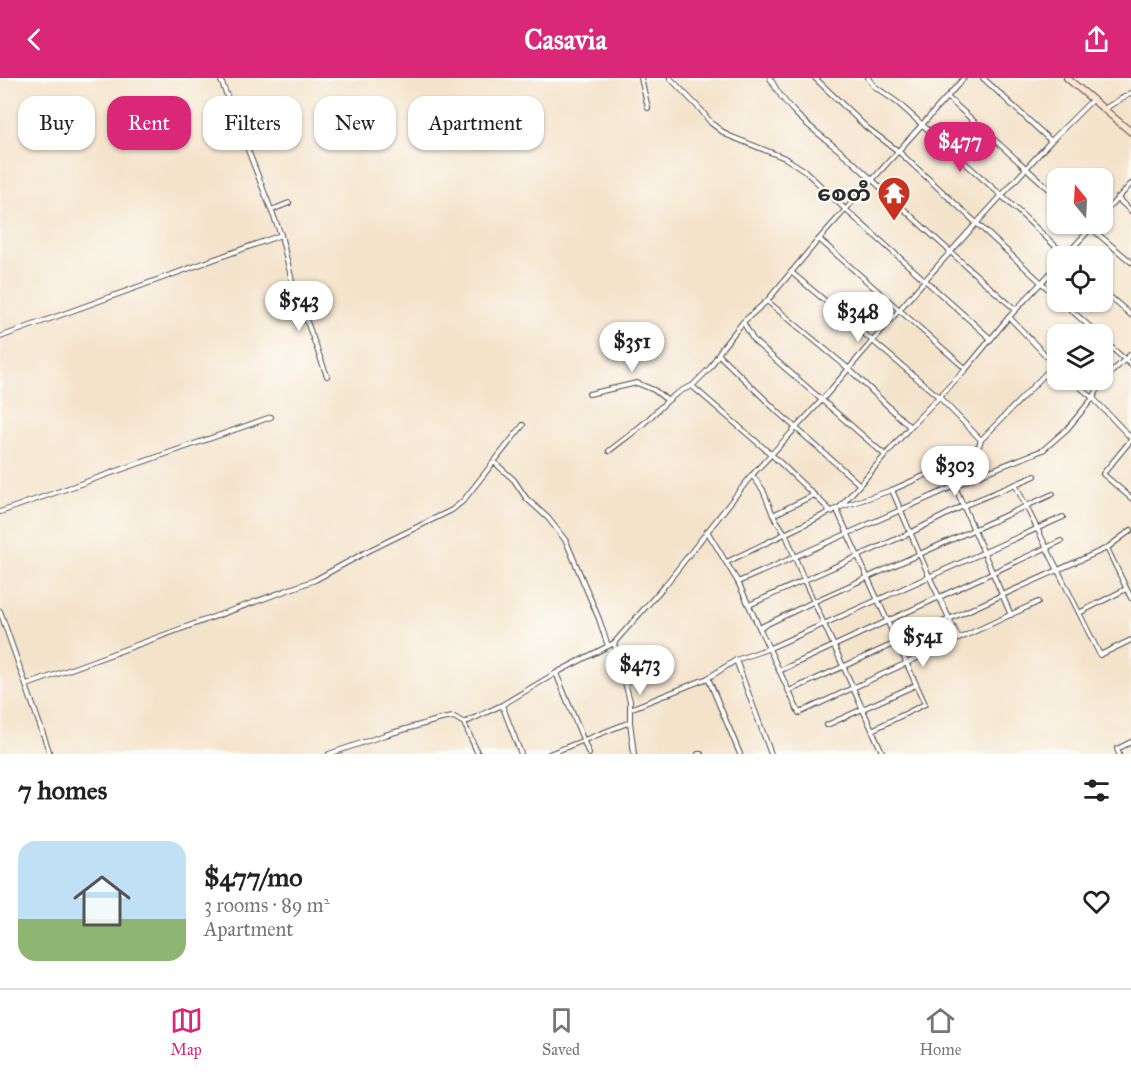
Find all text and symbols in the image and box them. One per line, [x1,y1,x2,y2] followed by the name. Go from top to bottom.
[18,23,51,56] icon: back
[524,23,607,56] text: Casavia
[1080,23,1113,56] icon: share
[18,96,95,150] chip: Buy
[107,96,191,150] chip: Rent
[203,96,302,150] chip: Filters
[314,96,396,150] chip: New
[408,96,544,150] chip: Apartment
[924,122,996,173] pin: $477
[938,129,982,153] text: $477
[1047,168,1113,234] north arrow
[1047,168,1113,390] map controls
[876,175,912,222] temple icon: စေတီ
[817,180,871,207] place label: စေတီ
[1047,246,1113,312] button: locate
[263,281,335,332] pin: $543
[279,288,319,312] text: $543
[822,292,894,343] pin: $348
[837,299,879,323] text: $348
[596,322,668,373] pin: $351
[1047,324,1113,390] button: layers
[613,329,651,353] text: $351
[919,446,991,497] pin: $303
[935,453,975,477] text: $303
[887,617,959,668] pin: $541
[903,624,943,648] text: $541
[604,645,676,696] pin: $473
[620,652,660,676] text: $473
[18,774,107,806] text: 7 homes
[1080,774,1113,807] icon: filters
[204,861,303,893] text: $477/mo
[66,865,138,937] icon: home
[1080,885,1113,918] icon: heart
[204,893,329,917] text: 3 rooms · 89 m²
[204,917,293,941] text: Apartment
[170,1004,203,1059] tab: Map
[542,1004,580,1059] tab: Saved
[919,1004,961,1059] tab: Home

